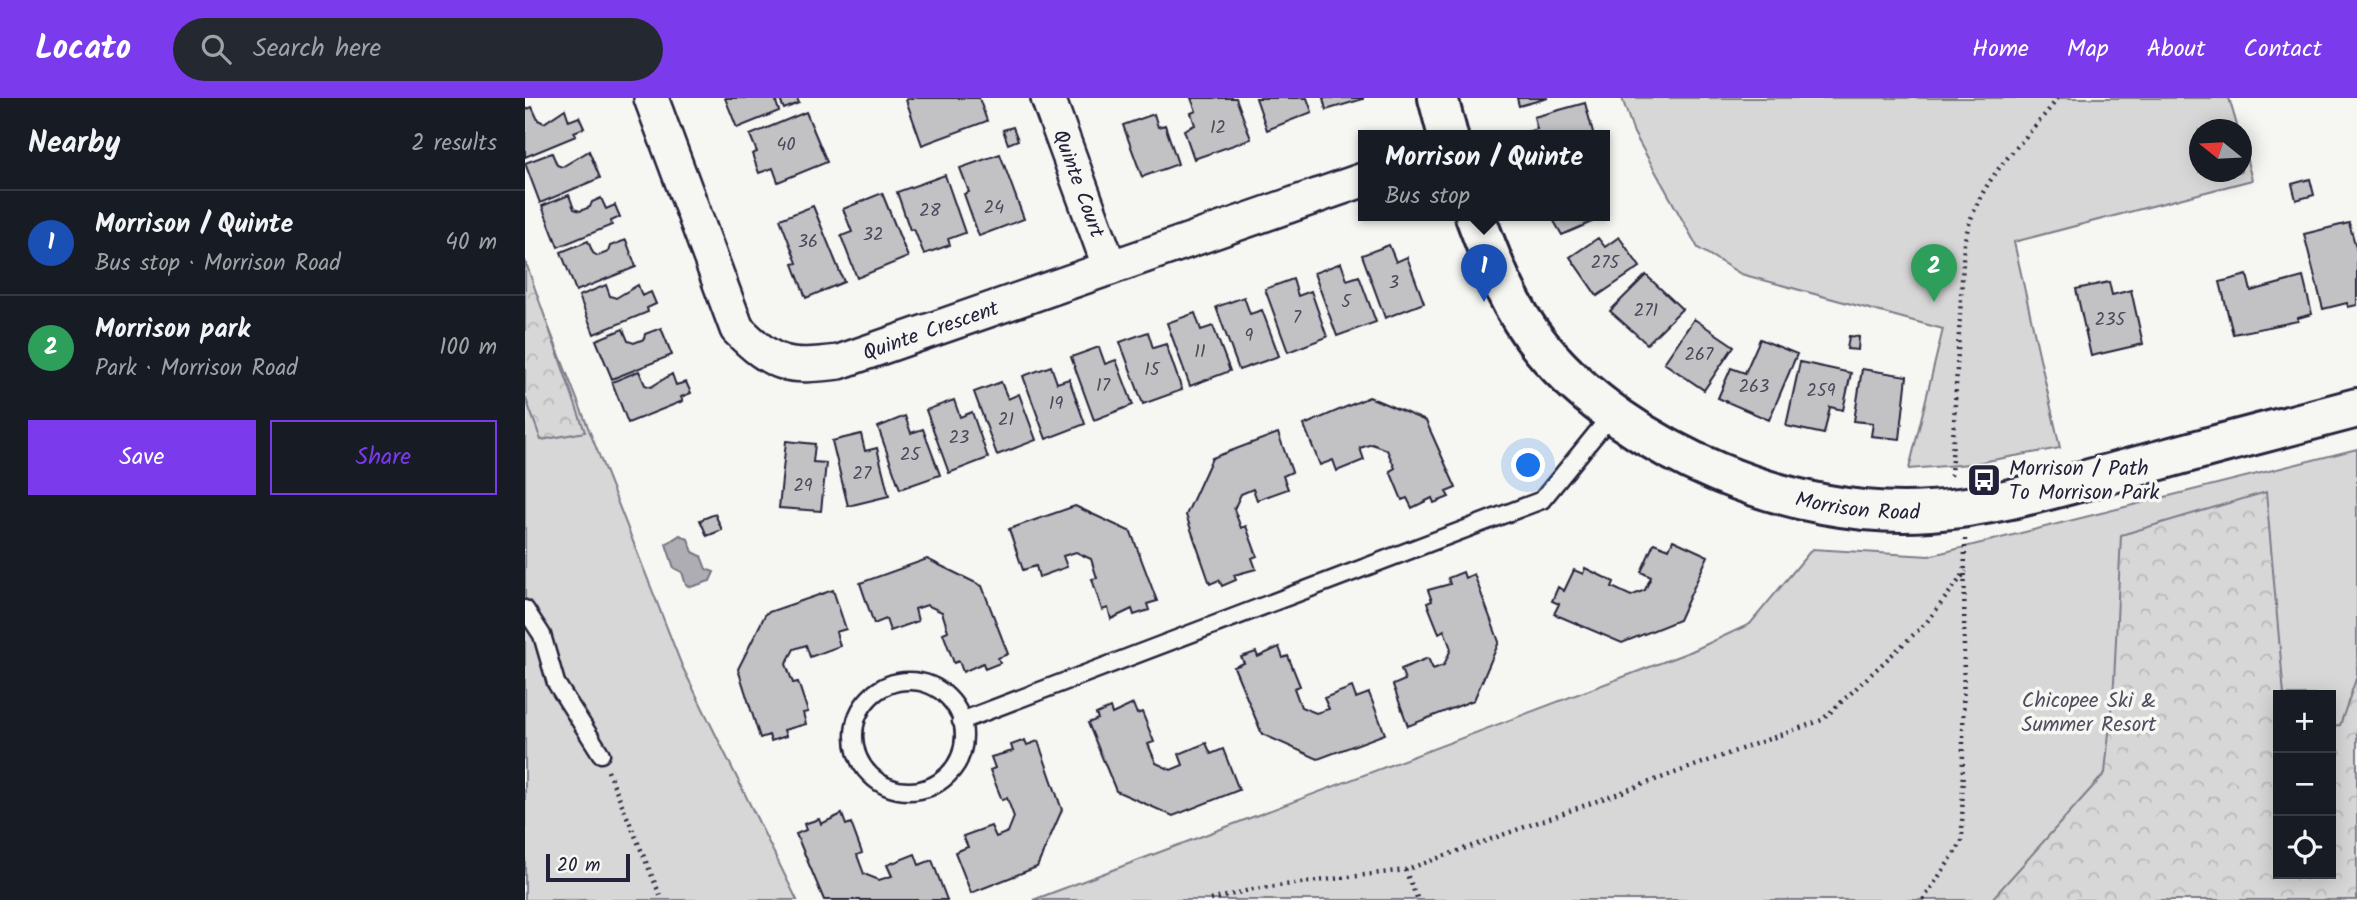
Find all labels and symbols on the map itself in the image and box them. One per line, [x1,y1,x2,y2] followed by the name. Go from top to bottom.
[1210,114,1226,143] house number: 12
[2189,119,2252,182] north arrow
[1043,125,1113,244] street label: Quinte Court
[777,131,795,160] house number: 40
[984,194,1004,223] house number: 24
[919,197,941,226] house number: 28
[863,221,883,250] house number: 32
[798,228,818,257] house number: 36
[1461,244,1507,302] pin: 1
[1911,244,1957,302] pin: 2
[1591,249,1621,278] house number: 275
[1389,269,1399,298] house number: 3
[1341,288,1352,317] house number: 5
[859,292,1004,370] street label: Quinte Crescent
[1634,297,1658,326] house number: 271
[1293,304,1302,333] house number: 7
[2095,306,2127,335] house number: 235
[1245,322,1254,351] house number: 9
[1194,338,1206,367] house number: 11
[1685,341,1714,370] house number: 267
[1144,356,1161,385] house number: 15
[1096,372,1111,401] house number: 17
[1739,373,1769,402] house number: 263
[1807,377,1836,406] house number: 259
[1049,390,1063,419] house number: 19
[998,406,1014,435] house number: 21
[949,424,969,453] house number: 23
[900,441,921,470] house number: 25
[1511,448,1545,482] your location
[2009,453,2159,510] place label: Morrison / Path To Morrison Park
[853,460,872,489] house number: 27
[1965,461,2003,499] bus stop icon: Morrison / Path To Morrison Park
[793,472,813,501] house number: 29
[1792,484,1921,530] street label: Morrison Road
[2022,685,2157,742] park label: Chicopee Ski & Summer Resort
[546,851,630,883] scale bar

